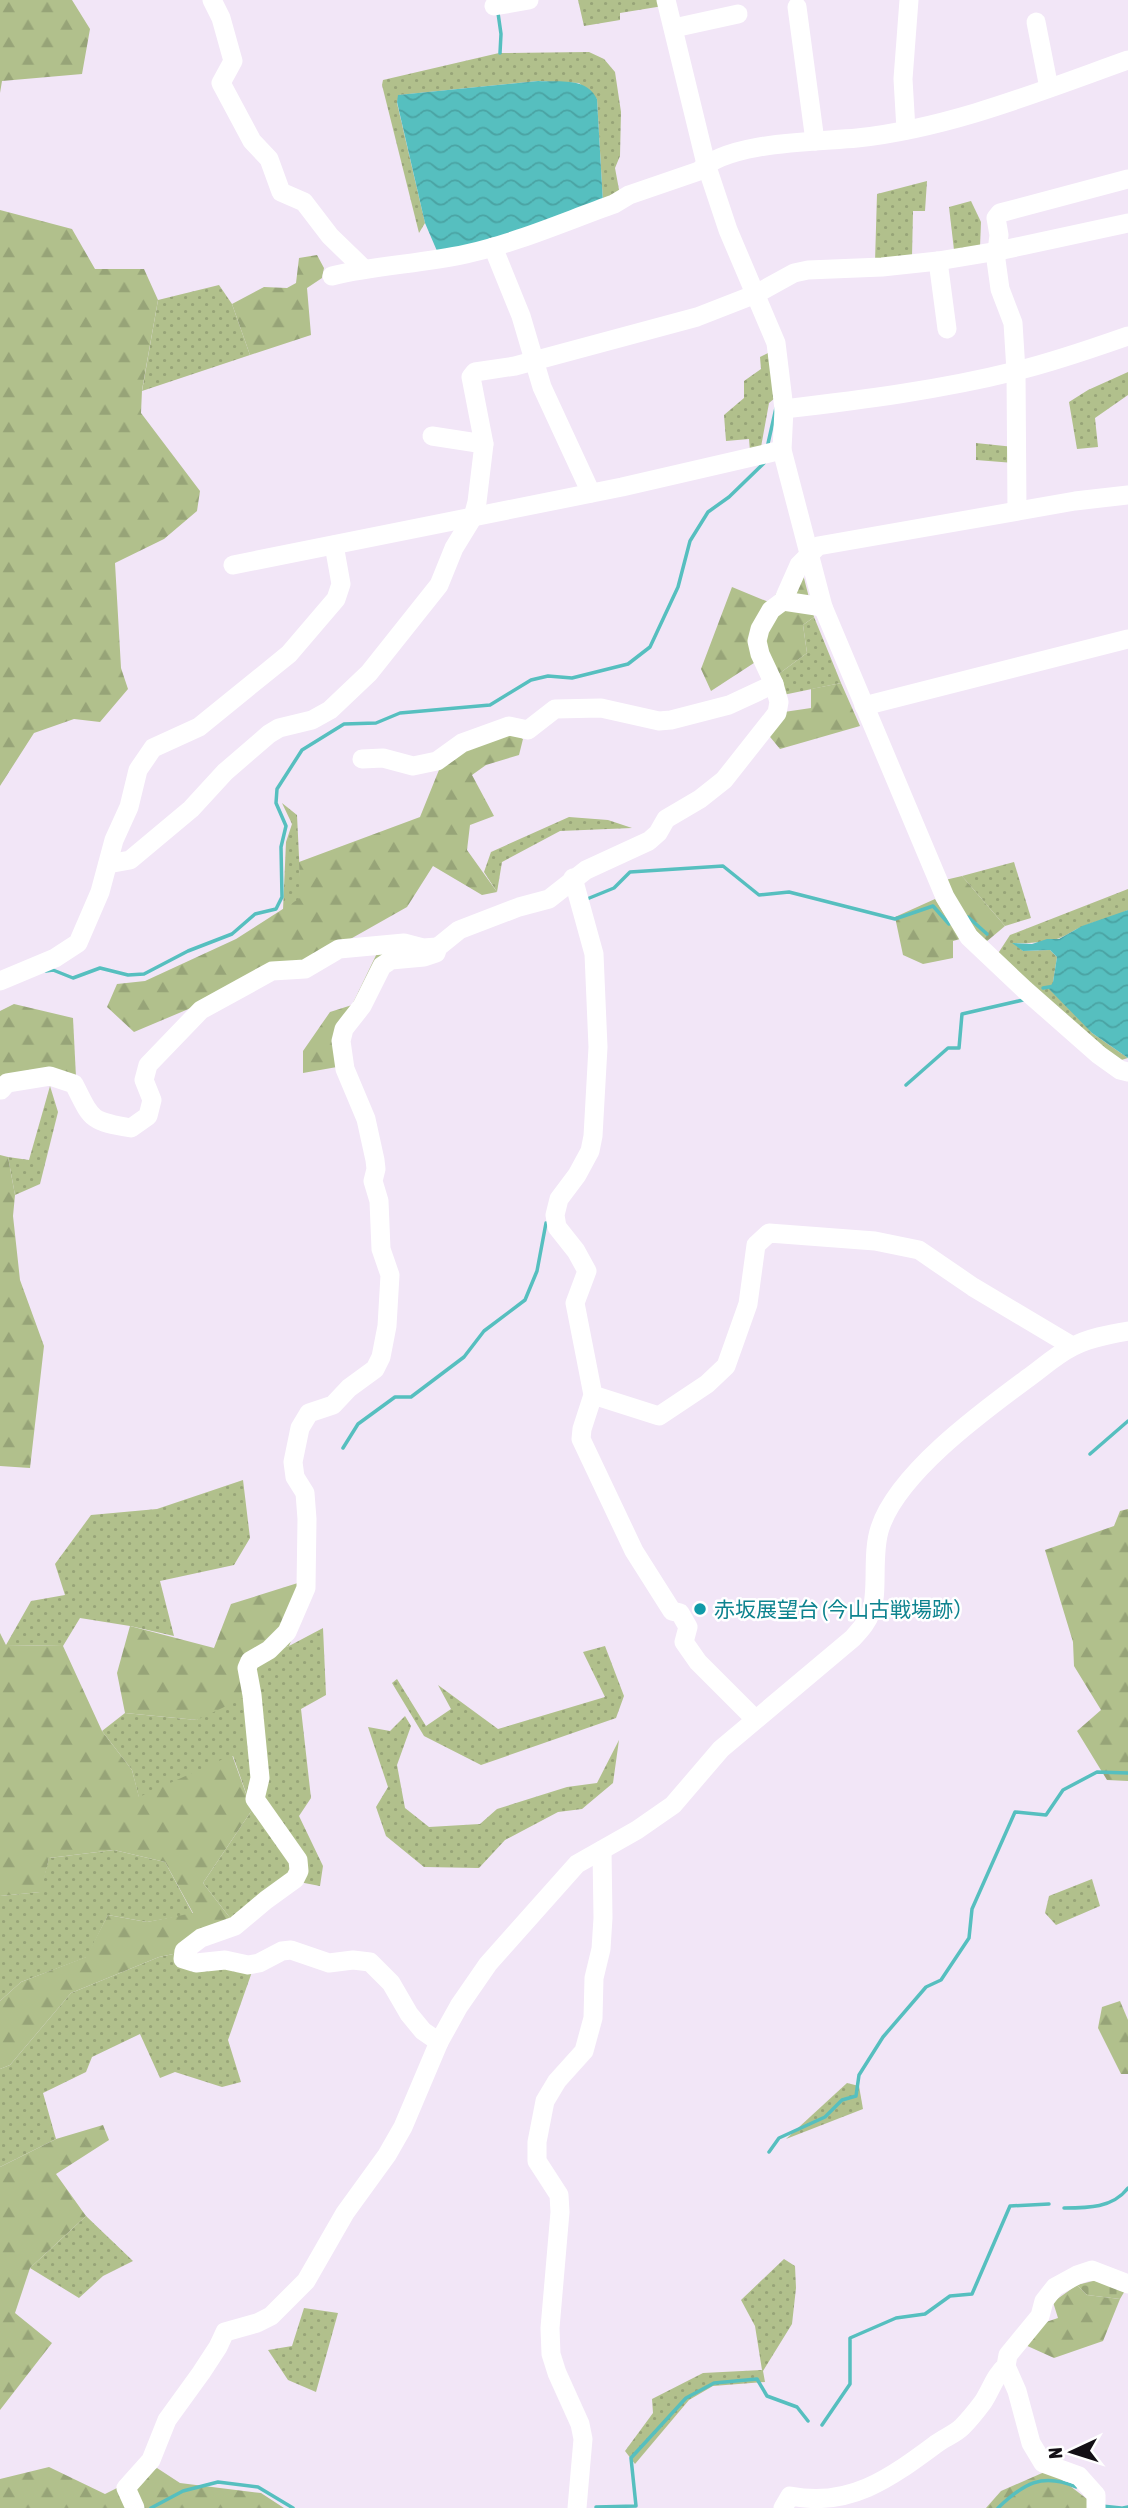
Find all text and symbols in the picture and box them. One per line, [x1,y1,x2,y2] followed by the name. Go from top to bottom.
[714,1597,974,1621] place label: 赤坂展望台 (今山古戦場跡）
[692,1601,708,1617] marker: 赤坂展望台 (今山古戦場跡）
[1037,2417,1107,2487] north arrow
[1044,2447,1066,2460] text: N

